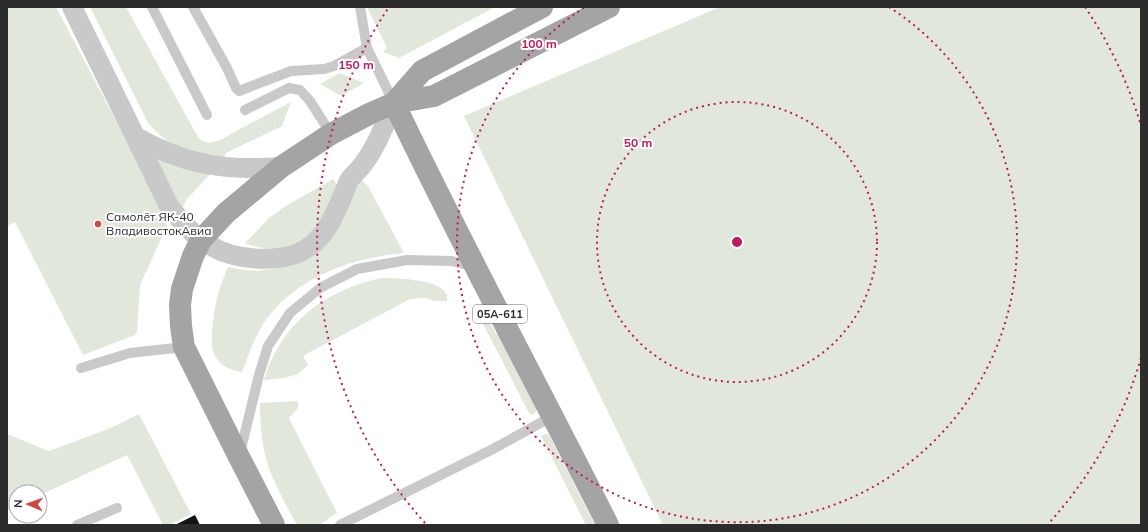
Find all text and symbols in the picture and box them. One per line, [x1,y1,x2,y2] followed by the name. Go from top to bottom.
[521,36,557,51] text: 100 m
[338,57,374,72] text: 150 m
[624,135,652,150] text: 50 m
[106,209,212,238] place label: Самолёт ЯК-40 ВладивостокАвиа
[93,219,103,229] marker: Самолёт ЯК-40 ВладивостокАвиа
[730,235,744,249] centre of rings
[473,305,527,323] road number: 05А-611
[8,484,48,524] north arrow
[11,499,25,508] text: N

